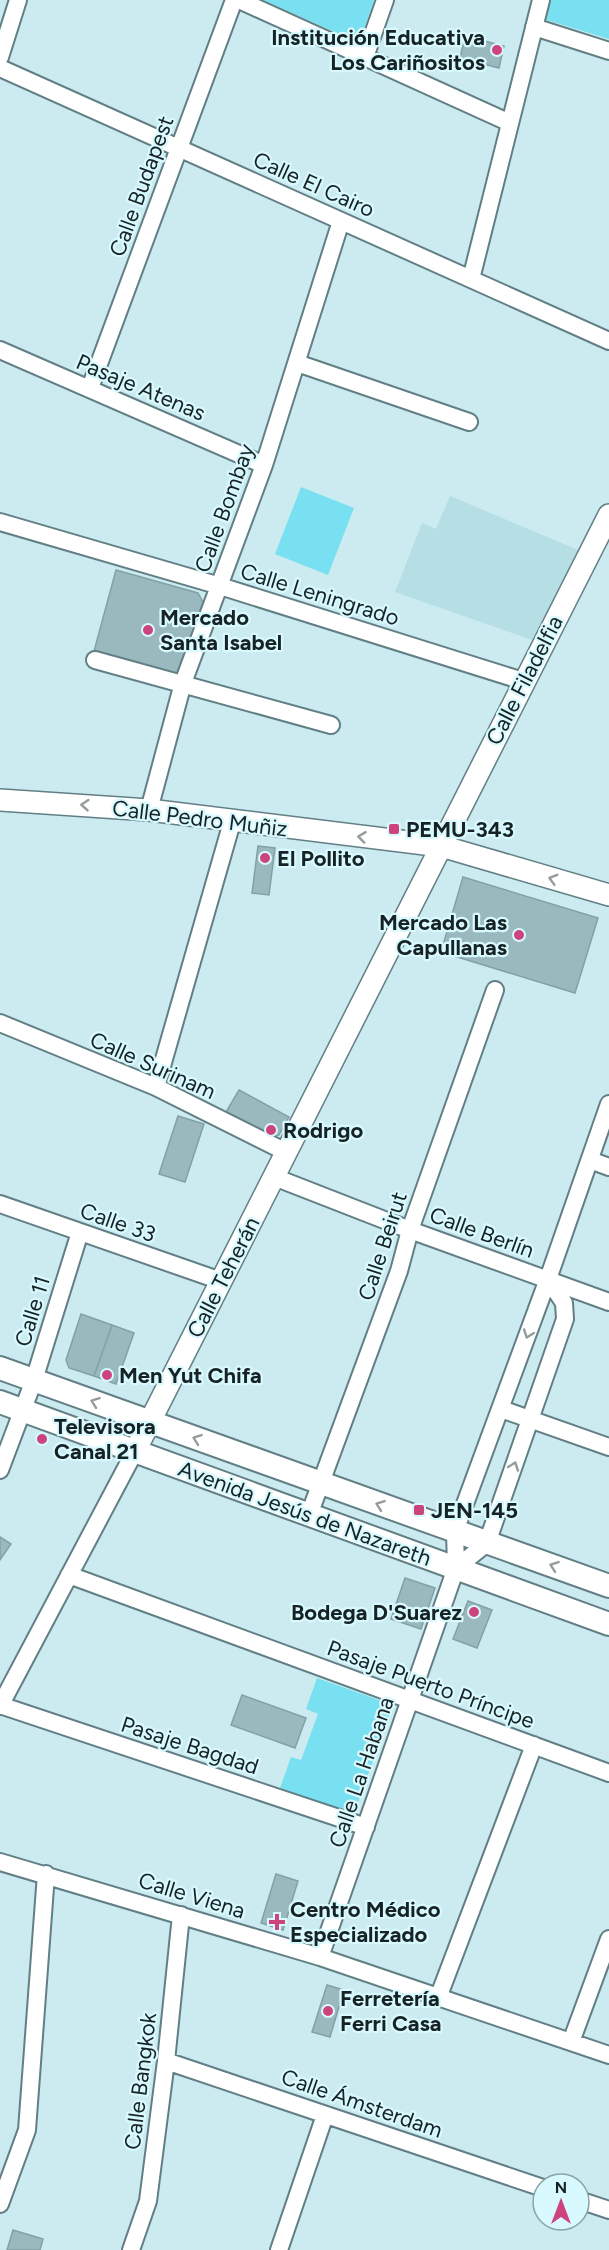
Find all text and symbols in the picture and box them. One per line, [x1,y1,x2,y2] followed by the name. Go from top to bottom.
[271,24,485,76] place label: Institución Educativa Los Cariñositos
[490,43,504,57] marker: Institución Educativa Los Cariñositos
[104,112,179,260] street label: Calle Budapest
[249,146,379,223] street label: Calle El Cairo
[72,348,209,427] street label: Pasaje Atenas
[189,440,260,576] street label: Calle Bombay
[237,558,402,631] street label: Calle Leningrado
[160,604,282,656] place label: Mercado Santa Isabel
[480,611,569,749] street label: Calle Filadelfia
[141,623,155,637] marker: Mercado Santa Isabel
[111,794,289,843] street label: Calle Pedro Muñiz
[81,799,90,812] one-way arrow
[406,816,514,843] place label: PEMU-343
[387,822,401,836] marker: PEMU-343
[358,831,367,843] one-way arrow
[277,845,365,872] place label: El Pollito
[258,851,272,865] marker: El Pollito
[548,874,559,886] one-way arrow
[379,909,507,961] place label: Mercado Las Capullanas
[512,928,526,942] marker: Mercado Las Capullanas
[86,1026,220,1105] street label: Calle Surinam
[283,1117,363,1144] place label: Rodrigo
[264,1123,278,1137] marker: Rodrigo
[352,1188,413,1304] street label: Calle Beirut
[76,1197,159,1248] street label: Calle 33
[426,1201,538,1264] street label: Calle Berlín
[181,1212,265,1342] street label: Calle Teherán
[9,1273,56,1350] street label: Calle 11
[523,1328,536,1339] one-way arrow
[119,1362,262,1389] place label: Men Yut Chifa
[100,1368,114,1382] marker: Men Yut Chifa
[90,1397,100,1410] one-way arrow
[54,1413,156,1465] place label: Televisora Canal 21
[35,1432,49,1446] marker: Televisora Canal 21
[192,1434,203,1447] one-way arrow
[175,1455,435,1572] street label: Avenida Jesús de Nazareth
[507,1461,520,1472] one-way arrow
[431,1497,518,1524] place label: JEN-145
[375,1499,386,1512] one-way arrow
[412,1503,426,1517] marker: JEN-145
[549,1561,560,1574] one-way arrow
[291,1599,462,1626] place label: Bodega D'Suarez
[467,1605,481,1619] marker: Bodega D'Suarez
[323,1634,538,1735] street label: Pasaje Puerto Príncipe
[323,1693,400,1851] street label: Calle La Habana
[118,1711,262,1780] street label: Pasaje Bagdad
[135,1866,248,1924] street label: Calle Viena
[290,1896,441,1948] place label: Centro Médico Especializado
[268,1913,286,1931] marker: Centro Médico Especializado
[340,1985,442,2037] place label: Ferretería Ferri Casa
[321,2004,335,2018] marker: Ferretería Ferri Casa
[119,2011,162,2151] street label: Calle Bangkok
[278,2063,446,2144] street label: Calle Ámsterdam
[531,2172,591,2232] north arrow
[555,2178,567,2197] text: N

